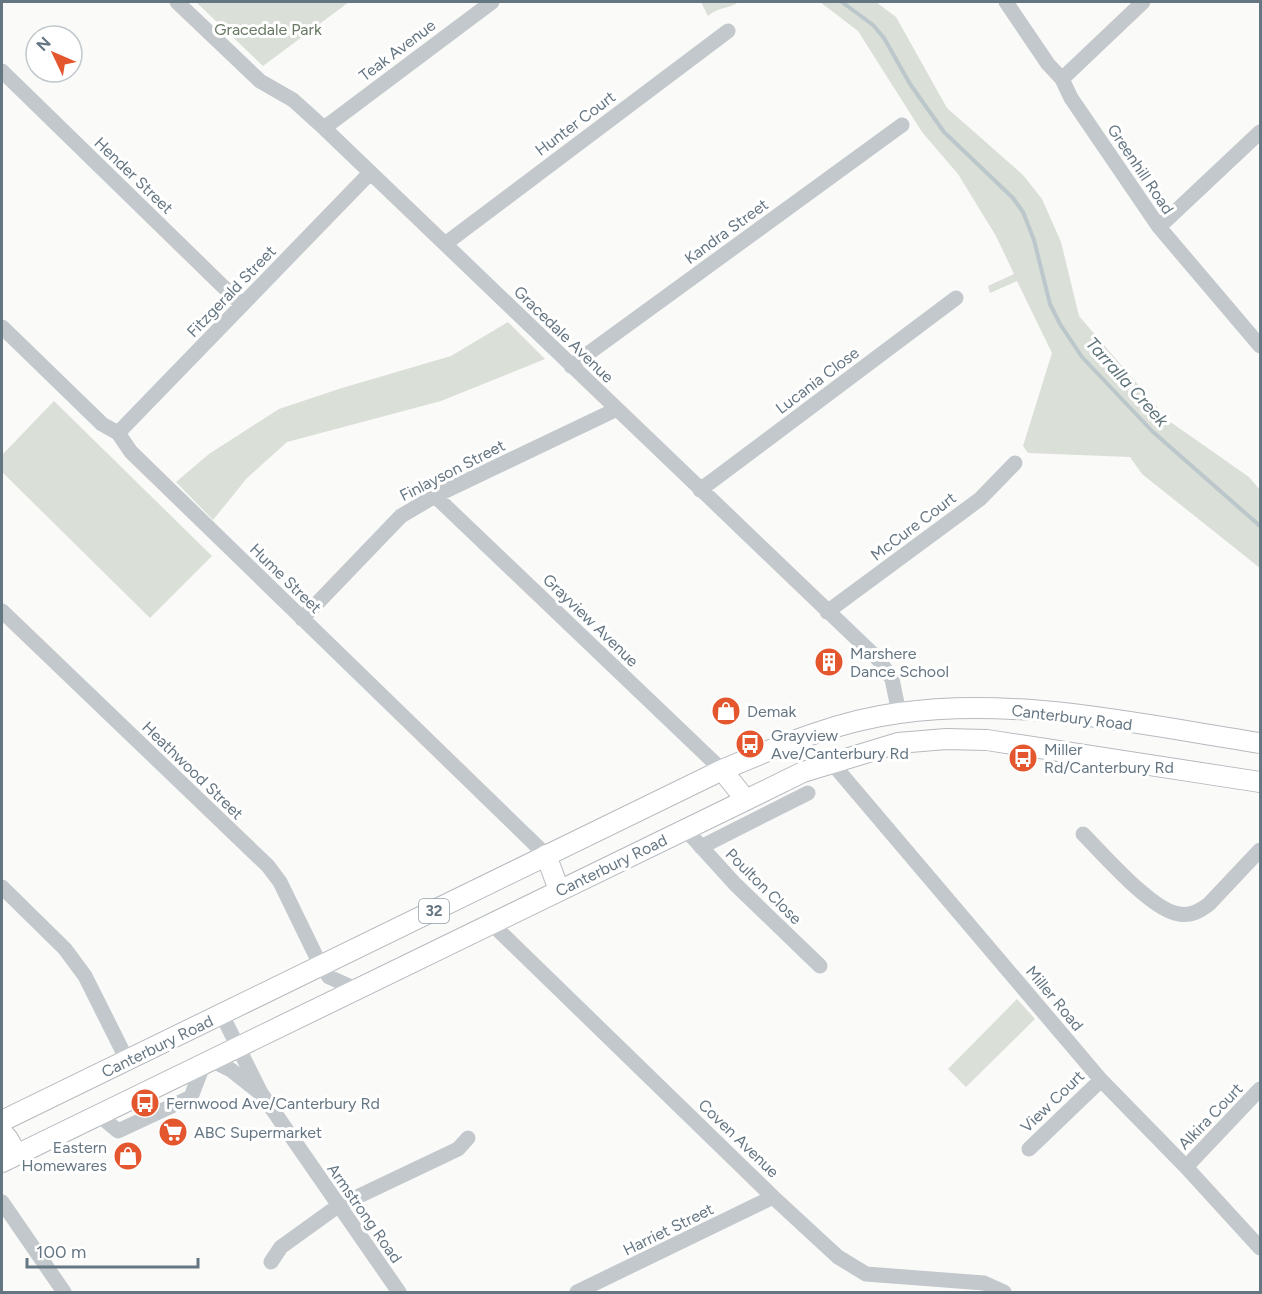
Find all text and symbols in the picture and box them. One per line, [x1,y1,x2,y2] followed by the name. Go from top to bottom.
[355,15,439,85] street label: Teak Avenue
[214,20,322,39] park label: Gracedale Park
[24,24,84,84] north arrow
[32,33,55,55] text: N
[532,87,619,160] street label: Hunter Court
[1104,121,1178,218] street label: Greenhill Road
[90,133,177,218] street label: Hender Street
[681,195,772,268] street label: Kandra Street
[183,242,280,341] street label: Fitzgerald Street
[510,282,618,387] street label: Gracedale Avenue
[1081,333,1174,432] water label: Tarralla Creek
[772,343,863,418] street label: Lucania Close
[396,436,508,505] street label: Finlayson Street
[867,488,960,565] street label: McCure Court
[246,540,325,617] street label: Hume Street
[539,570,642,671] street label: Grayview Avenue
[850,644,949,681] place label: Marshere Dance School
[813,646,845,678] building icon: Marshere Dance School
[710,695,742,727] shop icon: Demak
[1010,701,1133,734] street label: Canterbury Road
[747,702,797,721] place label: Demak
[138,717,247,823] street label: Heathwood Street
[771,726,909,763] place label: Grayview Ave/Canterbury Rd
[734,728,766,760] bus stop icon: Grayview Ave/Canterbury Rd
[1044,740,1174,777] place label: Miller Rd/Canterbury Rd
[1007,742,1039,774] bus stop icon: Miller Rd/Canterbury Rd
[552,830,670,901] street label: Canterbury Road
[722,844,806,928] street label: Poulton Close
[419,899,449,923] road number: 32
[1022,962,1087,1035] street label: Miller Road
[98,1011,216,1082] street label: Canterbury Road
[1017,1066,1088,1136] street label: View Court
[1174,1079,1247,1153] street label: Alkira Court
[129,1087,161,1119] bus stop icon: Fernwood Ave/Canterbury Rd
[166,1094,380,1113] place label: Fernwood Ave/Canterbury Rd
[694,1095,783,1182] street label: Coven Avenue
[157,1116,189,1148] supermarket icon: ABC Supermarket
[194,1123,322,1142] place label: ABC Supermarket
[21,1138,107,1175] place label: Eastern Homewares
[112,1140,144,1172] shop icon: Eastern Homewares
[323,1160,406,1267] street label: Armstrong Road
[620,1199,717,1260] street label: Harriet Street
[27,1231,198,1269] scale bar
[36,1241,86,1263] text: 100 m

